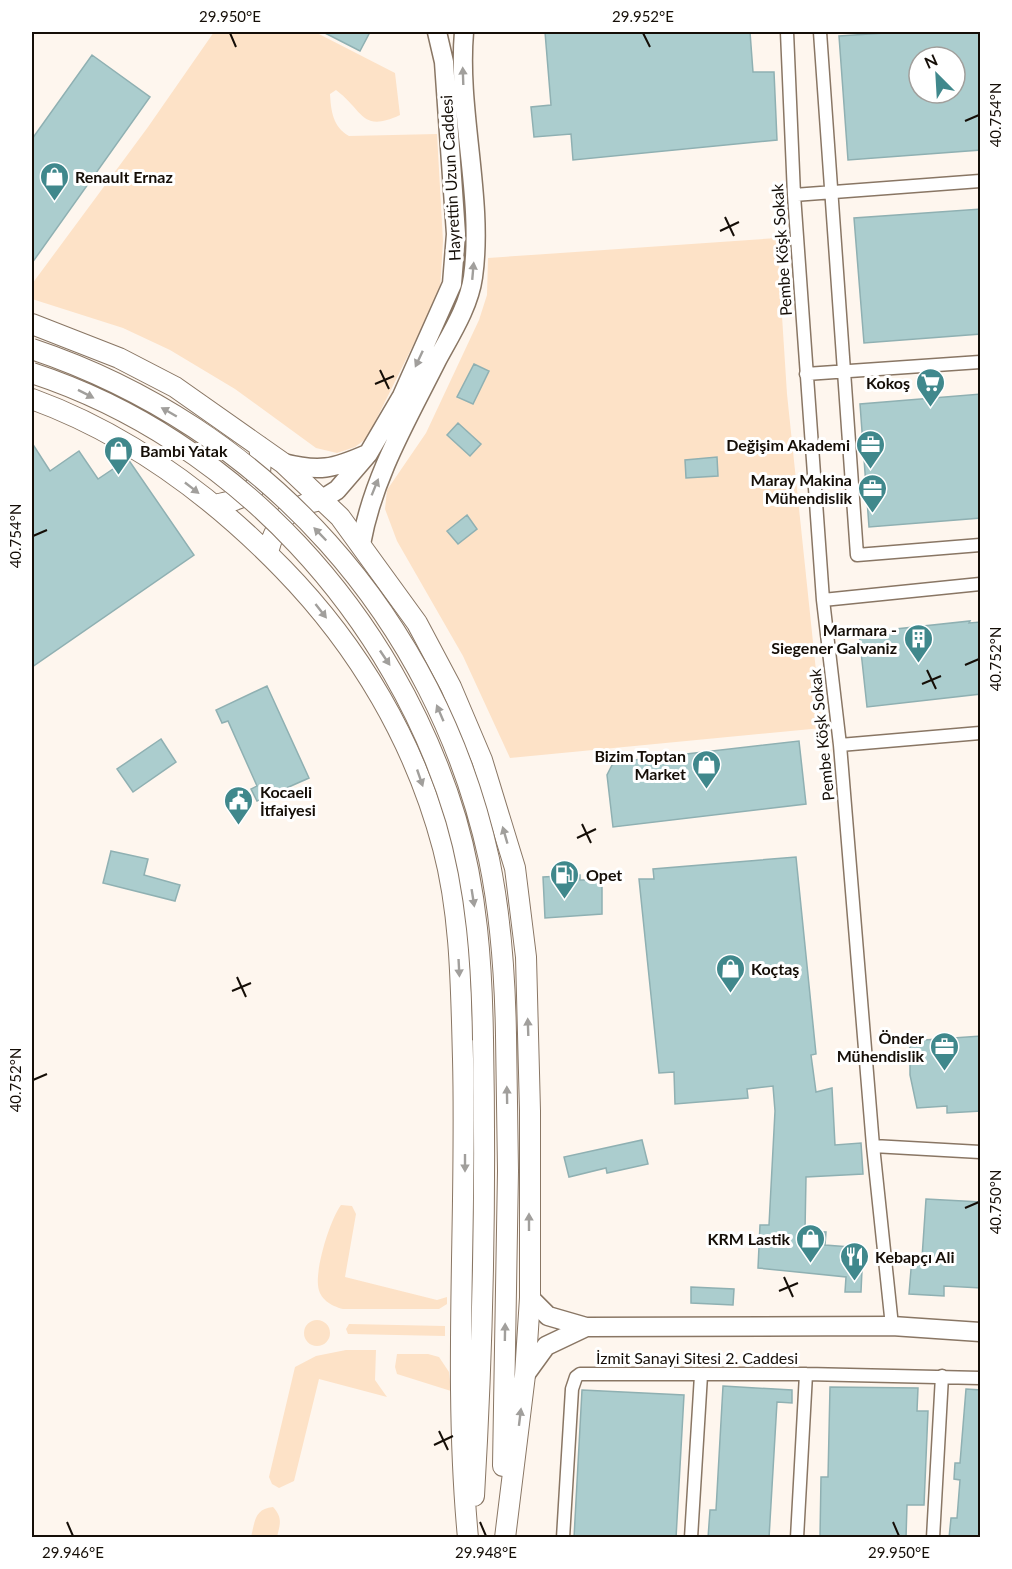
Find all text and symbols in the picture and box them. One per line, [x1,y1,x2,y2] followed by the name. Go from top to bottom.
[199,7,261,25] text: 29.950°E
[612,7,674,25] text: 29.952°E
[907,45,967,105] north arrow
[921,50,940,72] text: N
[459,67,468,86] one-way arrow
[986,83,1004,147] text: 40.754°N
[436,95,464,261] street label: Hayrettin Uzun Caddesi
[38,160,70,202] shop icon: Renault Ernaz
[75,167,173,186] place label: Renault Ernaz
[767,182,795,317] street label: Pembe Köşk Sokak
[468,261,478,280] one-way arrow
[414,351,423,368] one-way arrow
[915,366,947,408] supermarket icon: Kokoş
[866,373,910,392] place label: Kokoş
[78,389,95,398] one-way arrow
[161,406,177,417] one-way arrow
[855,428,887,470] office icon: Değişim Akademi
[103,434,135,476] shop icon: Bambi Yatak
[726,435,850,454] place label: Değişim Akademi
[140,441,228,460] place label: Bambi Yatak
[750,470,852,507] place label: Maray Makina Mühendislik
[857,472,889,514] office icon: Maray Makina Mühendislik
[370,478,380,496] one-way arrow
[184,482,200,495] one-way arrow
[6,504,24,568] text: 40.754°N
[314,527,328,541] one-way arrow
[315,603,328,619] one-way arrow
[771,620,897,657] place label: Marmara - Siegener Galvaniz
[902,622,934,664] building icon: Marmara - Siegener Galvaniz
[986,627,1004,691] text: 40.752°N
[379,650,390,667] one-way arrow
[805,667,837,802] street label: Pembe Köşk Sokak
[435,704,444,721] one-way arrow
[594,746,686,783] place label: Bizim Toptan Market
[691,748,723,790] shop icon: Bizim Toptan Market
[416,769,426,787] one-way arrow
[260,782,316,819] place label: Kocaeli İtfaiyesi
[223,784,255,826] public building icon: Kocaeli İtfaiyesi
[500,825,509,843] one-way arrow
[549,858,581,900] fuel station icon: Opet
[586,865,622,884] place label: Opet
[469,889,478,908] one-way arrow
[714,952,746,994] shop icon: Koçtaş
[455,959,464,978] one-way arrow
[751,959,799,978] place label: Koçtaş
[523,1018,532,1037] one-way arrow
[837,1028,924,1065] place label: Önder Mühendislik
[929,1030,961,1072] office icon: Önder Mühendislik
[6,1048,24,1112] text: 40.752°N
[502,1086,511,1105] one-way arrow
[460,1153,470,1172] one-way arrow
[986,1170,1004,1234] text: 40.750°N
[525,1213,534,1232] one-way arrow
[795,1222,827,1264] shop icon: KRM Lastik
[707,1229,790,1248] place label: KRM Lastik
[838,1240,870,1282] restaurant icon: Kebapçı Ali
[875,1247,955,1266] place label: Kebapçı Ali
[500,1323,510,1342] one-way arrow
[596,1348,798,1367] street label: İzmit Sanayi Sitesi 2. Caddesi
[515,1407,524,1426] one-way arrow
[42,1543,104,1561] text: 29.946°E
[455,1543,517,1561] text: 29.948°E
[868,1543,930,1561] text: 29.950°E

